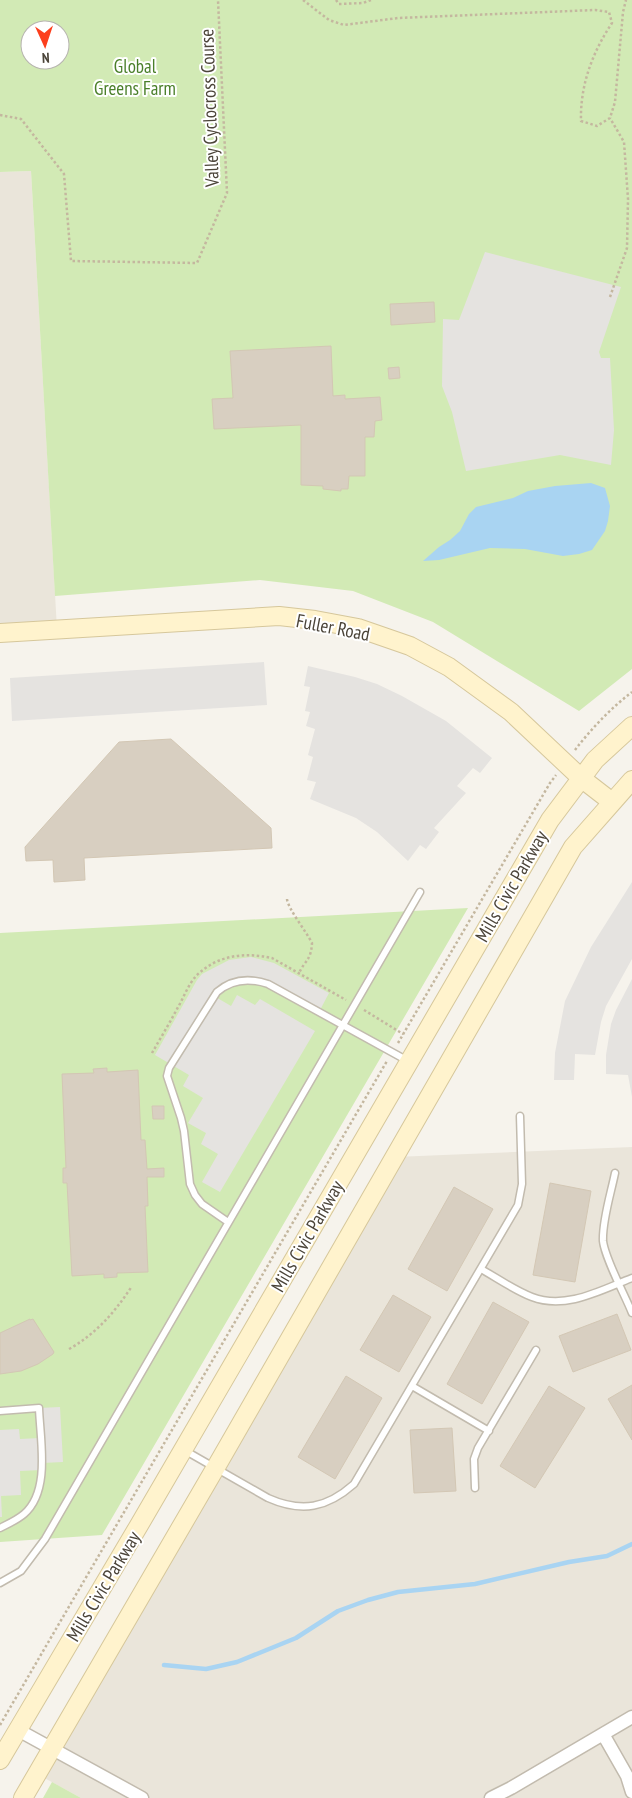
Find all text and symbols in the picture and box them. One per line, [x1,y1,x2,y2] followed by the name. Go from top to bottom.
[20,20,70,70] north arrow
[194,28,224,189] street label: Valley Cyclocross Course
[41,49,50,67] text: N
[94,54,176,100] park label: Global Greens Farm
[294,608,372,646] street label: Fuller Road
[469,825,553,946] street label: Mills Civic Parkway
[265,1175,349,1296] street label: Mills Civic Parkway
[61,1526,146,1646] street label: Mills Civic Parkway

